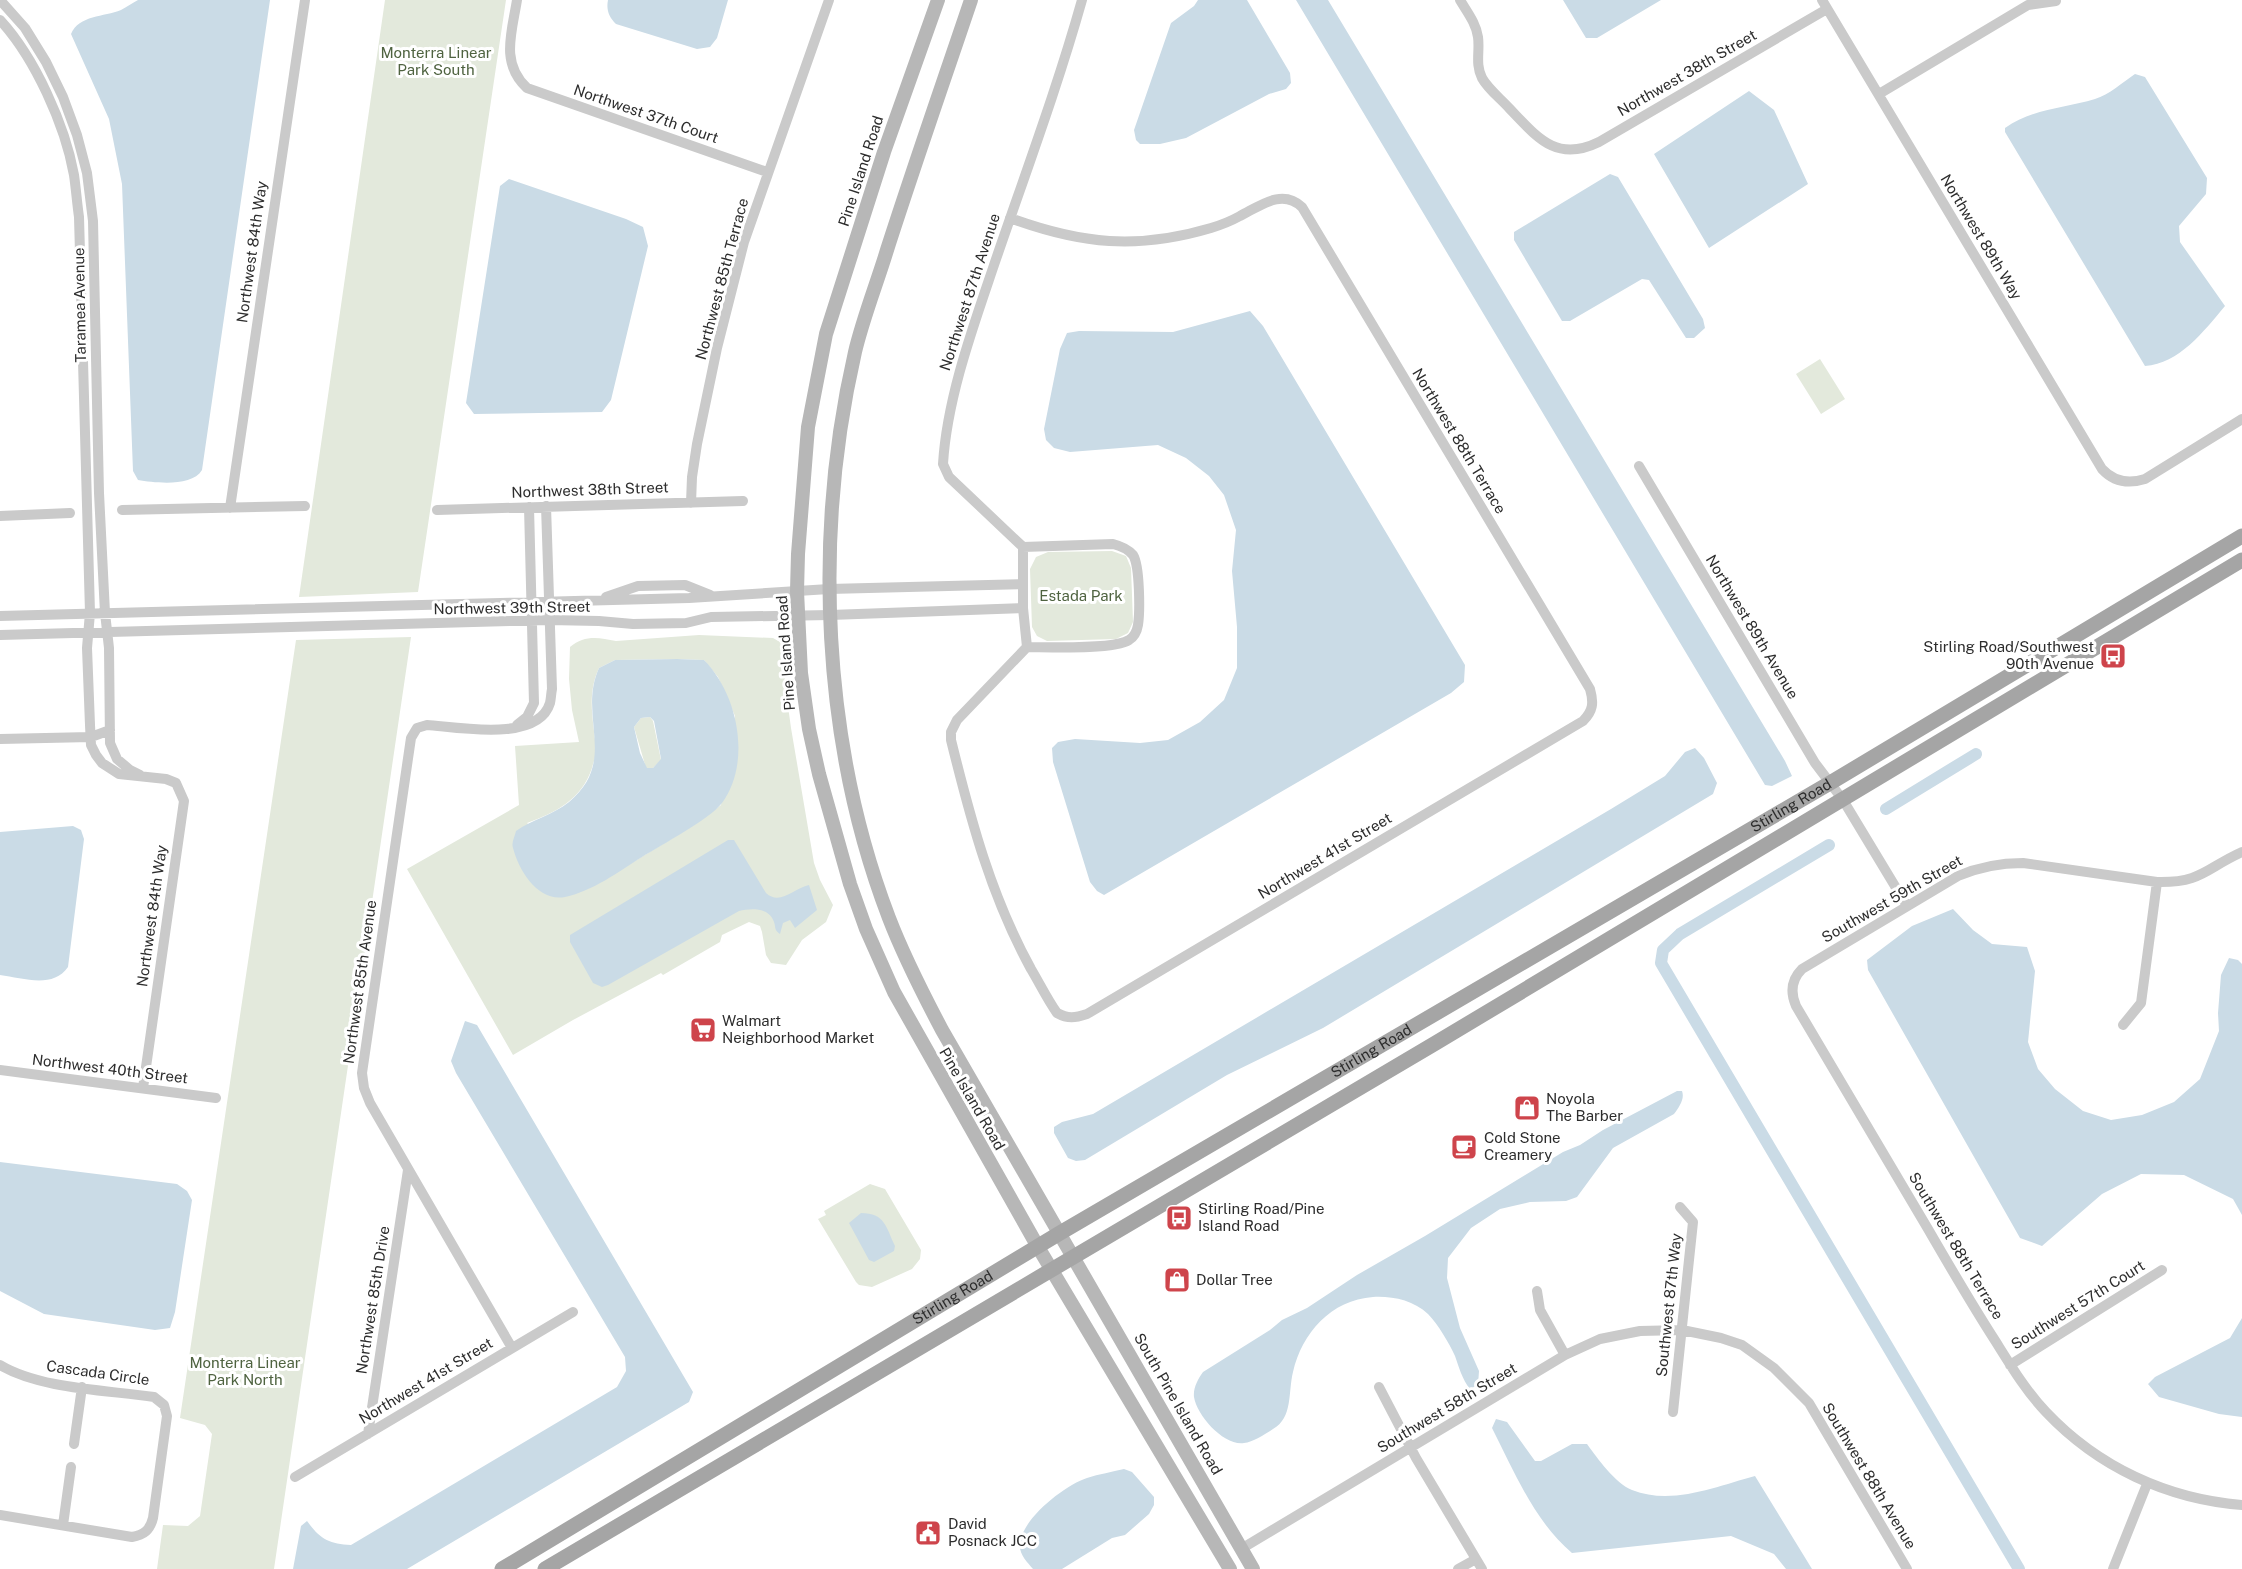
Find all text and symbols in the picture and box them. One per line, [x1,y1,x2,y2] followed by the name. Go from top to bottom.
[1614,26,1759,119] street label: Northwest 38th Street
[380,44,492,78] park label: Monterra Linear Park South
[572,81,721,146] street label: Northwest 37th Court
[835,113,886,228] street label: Pine Island Road
[1937,171,2026,302] street label: Northwest 89th Way
[233,180,270,324] street label: Northwest 84th Way
[692,196,751,362] street label: Northwest 85th Terrace
[936,211,1003,373] street label: Northwest 87th Avenue
[70,247,89,363] street label: Taramea Avenue
[1409,365,1510,517] street label: Northwest 88th Terrace
[511,478,669,501] street label: Northwest 38th Street
[1703,552,1802,702] street label: Northwest 89th Avenue
[1039,587,1123,604] park label: Estada Park
[773,595,798,711] street label: Pine Island Road
[433,598,591,617] street label: Northwest 39th Street
[1923,638,2094,672] place label: Stirling Road/Southwest 90th Avenue
[2098,641,2128,671] bus stop icon: Stirling Road/Southwest 90th Avenue
[1747,775,1834,836] street label: Stirling Road
[1255,809,1395,902] street label: Northwest 41st Street
[133,844,170,988] street label: Northwest 84th Way
[1819,851,1965,946] street label: Southwest 59th Street
[340,899,379,1065] street label: Northwest 85th Avenue
[722,1012,874,1046] place label: Walmart Neighborhood Market
[688,1015,718,1045] supermarket icon: Walmart Neighborhood Market
[1328,1020,1415,1081] street label: Stirling Road
[936,1045,1009,1153] street label: Pine Island Road
[31,1050,189,1087] street label: Northwest 40th Street
[1546,1090,1623,1124] place label: Noyola The Barber
[1512,1093,1542,1123] shop icon: Noyola The Barber
[1484,1129,1561,1163] place label: Cold Stone Creamery
[1449,1132,1479,1162] cafe icon: Cold Stone Creamery
[1906,1169,2007,1322] street label: Southwest 88th Terrace
[1198,1200,1324,1234] place label: Stirling Road/Pine Island Road
[1164,1203,1194,1233] bus stop icon: Stirling Road/Pine Island Road
[352,1225,393,1375] street label: Northwest 85th Drive
[1653,1232,1684,1378] street label: Southwest 87th Way
[2008,1256,2148,1353] street label: Southwest 57th Court
[1162,1265,1192,1295] shop icon: Dollar Tree
[909,1267,996,1328] street label: Stirling Road
[1196,1271,1273,1288] place label: Dollar Tree
[1131,1330,1226,1478] street label: South Pine Island Road
[356,1334,496,1427] street label: Northwest 41st Street
[189,1354,301,1388] park label: Monterra Linear Park North
[45,1357,151,1388] street label: Cascada Circle
[1374,1359,1520,1456] street label: Southwest 58th Street
[1819,1400,1920,1552] street label: Southwest 88th Avenue
[948,1515,1037,1549] place label: David Posnack JCC
[913,1518,943,1548] public building icon: David Posnack JCC

